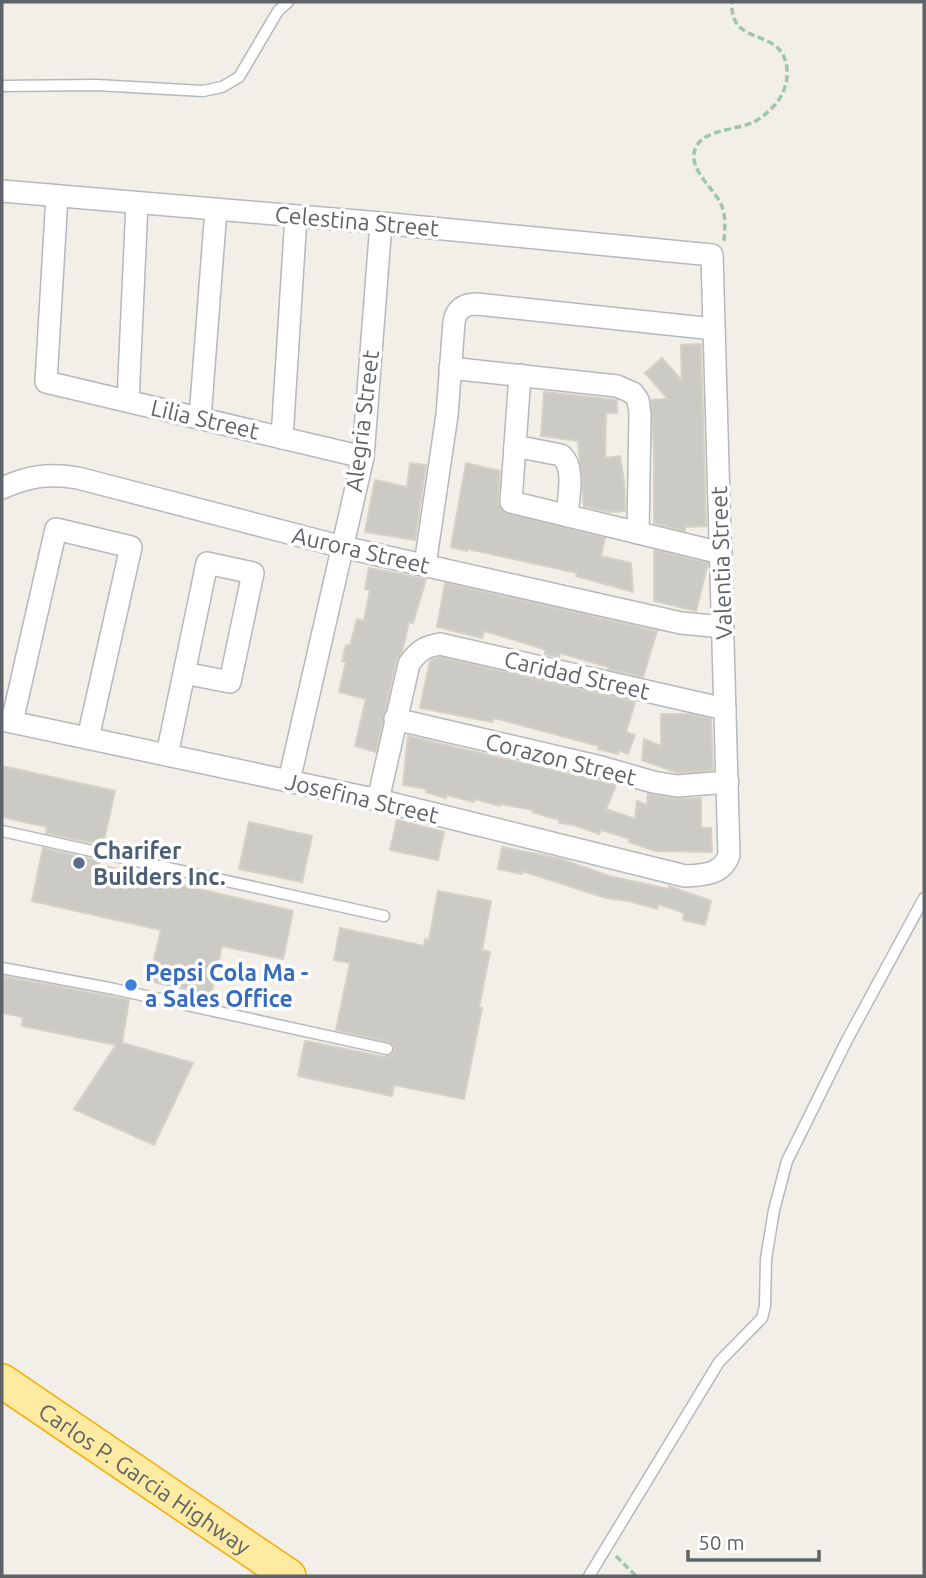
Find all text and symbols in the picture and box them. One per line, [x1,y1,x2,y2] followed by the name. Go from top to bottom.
[274,201,440,241] street label: Celestina Street
[341,349,383,493] street label: Alegria Street
[148,394,262,444] street label: Lilia Street
[706,486,736,640] street label: Valentia Street
[290,522,432,578] street label: Aurora Street
[502,646,652,704] street label: Caridad Street
[483,728,639,790] street label: Corazon Street
[283,768,441,828] street label: Josefina Street
[93,838,226,889] place label: Charifer Builders Inc.
[71,855,87,871] marker: Charifer Builders Inc.
[145,960,308,1011] place label: Pepsi Cola Ma - a Sales Office
[123,977,139,993] marker: Pepsi Cola Ma - a Sales Office
[35,1398,256,1559] street label: Carlos P. Garcia Highway
[688,1518,819,1562] scale bar
[698,1530,745,1554] text: 50 m

